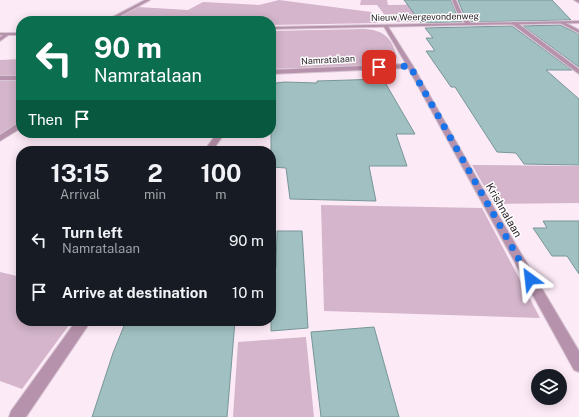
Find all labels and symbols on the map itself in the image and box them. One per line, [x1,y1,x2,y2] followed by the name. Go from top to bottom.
[371,10,480,23] street label: Nieuw Weergevondenweg
[362,50,396,84] pin
[301,53,355,66] street label: Namratalaan
[484,181,524,239] street label: Krishnalaan
[509,258,551,300] position arrow

